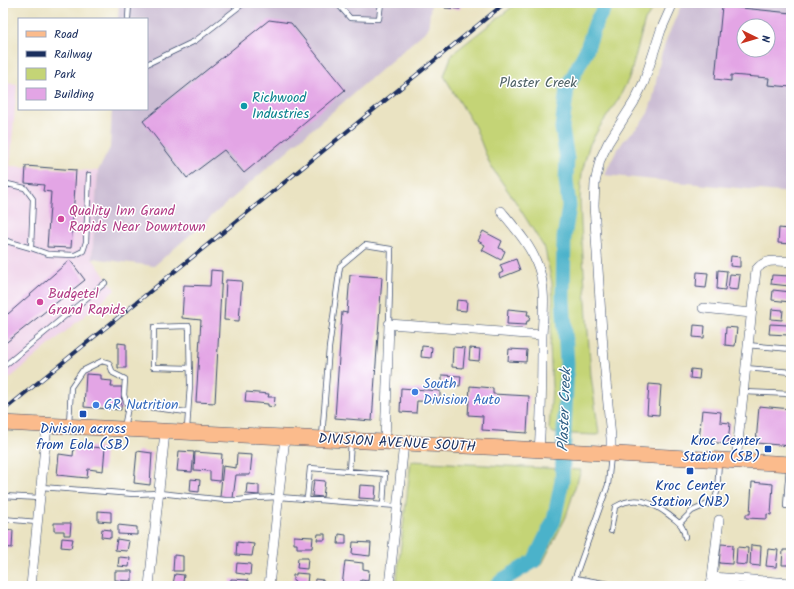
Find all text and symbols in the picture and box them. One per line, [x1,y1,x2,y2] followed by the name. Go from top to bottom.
[18,18,148,110] legend
[736,18,776,58] north arrow
[54,25,79,44] text: Road
[756,35,774,43] text: N
[54,45,92,64] text: Railway
[54,65,76,84] text: Park
[499,72,577,94] park label: Plaster Creek
[54,85,94,104] text: Building
[252,87,309,125] place label: Richwood Industries
[239,101,249,111] marker: Richwood Industries
[69,200,206,238] place label: Quality Inn Grand Rapids Near Downtown
[56,214,66,224] marker: Quality Inn Grand Rapids Near Downtown
[48,283,126,321] place label: Budgetel Grand Rapids
[35,297,45,307] marker: Budgetel Grand Rapids
[552,366,579,452] water label: Plaster Creek
[423,373,500,411] place label: South Division Auto
[410,387,420,397] marker: South Division Auto
[104,394,179,416] place label: GR Nutrition
[91,400,101,410] marker: GR Nutrition
[78,409,88,419] marker: Division across from Eola (SB)
[36,418,130,456] place label: Division across from Eola (SB)
[318,428,476,458] street label: DIVISION AVENUE SOUTH
[682,430,761,468] place label: Kroc Center Station (SB)
[763,444,773,454] marker: Kroc Center Station (SB)
[685,466,695,476] marker: Kroc Center Station (NB)
[650,475,730,513] place label: Kroc Center Station (NB)

